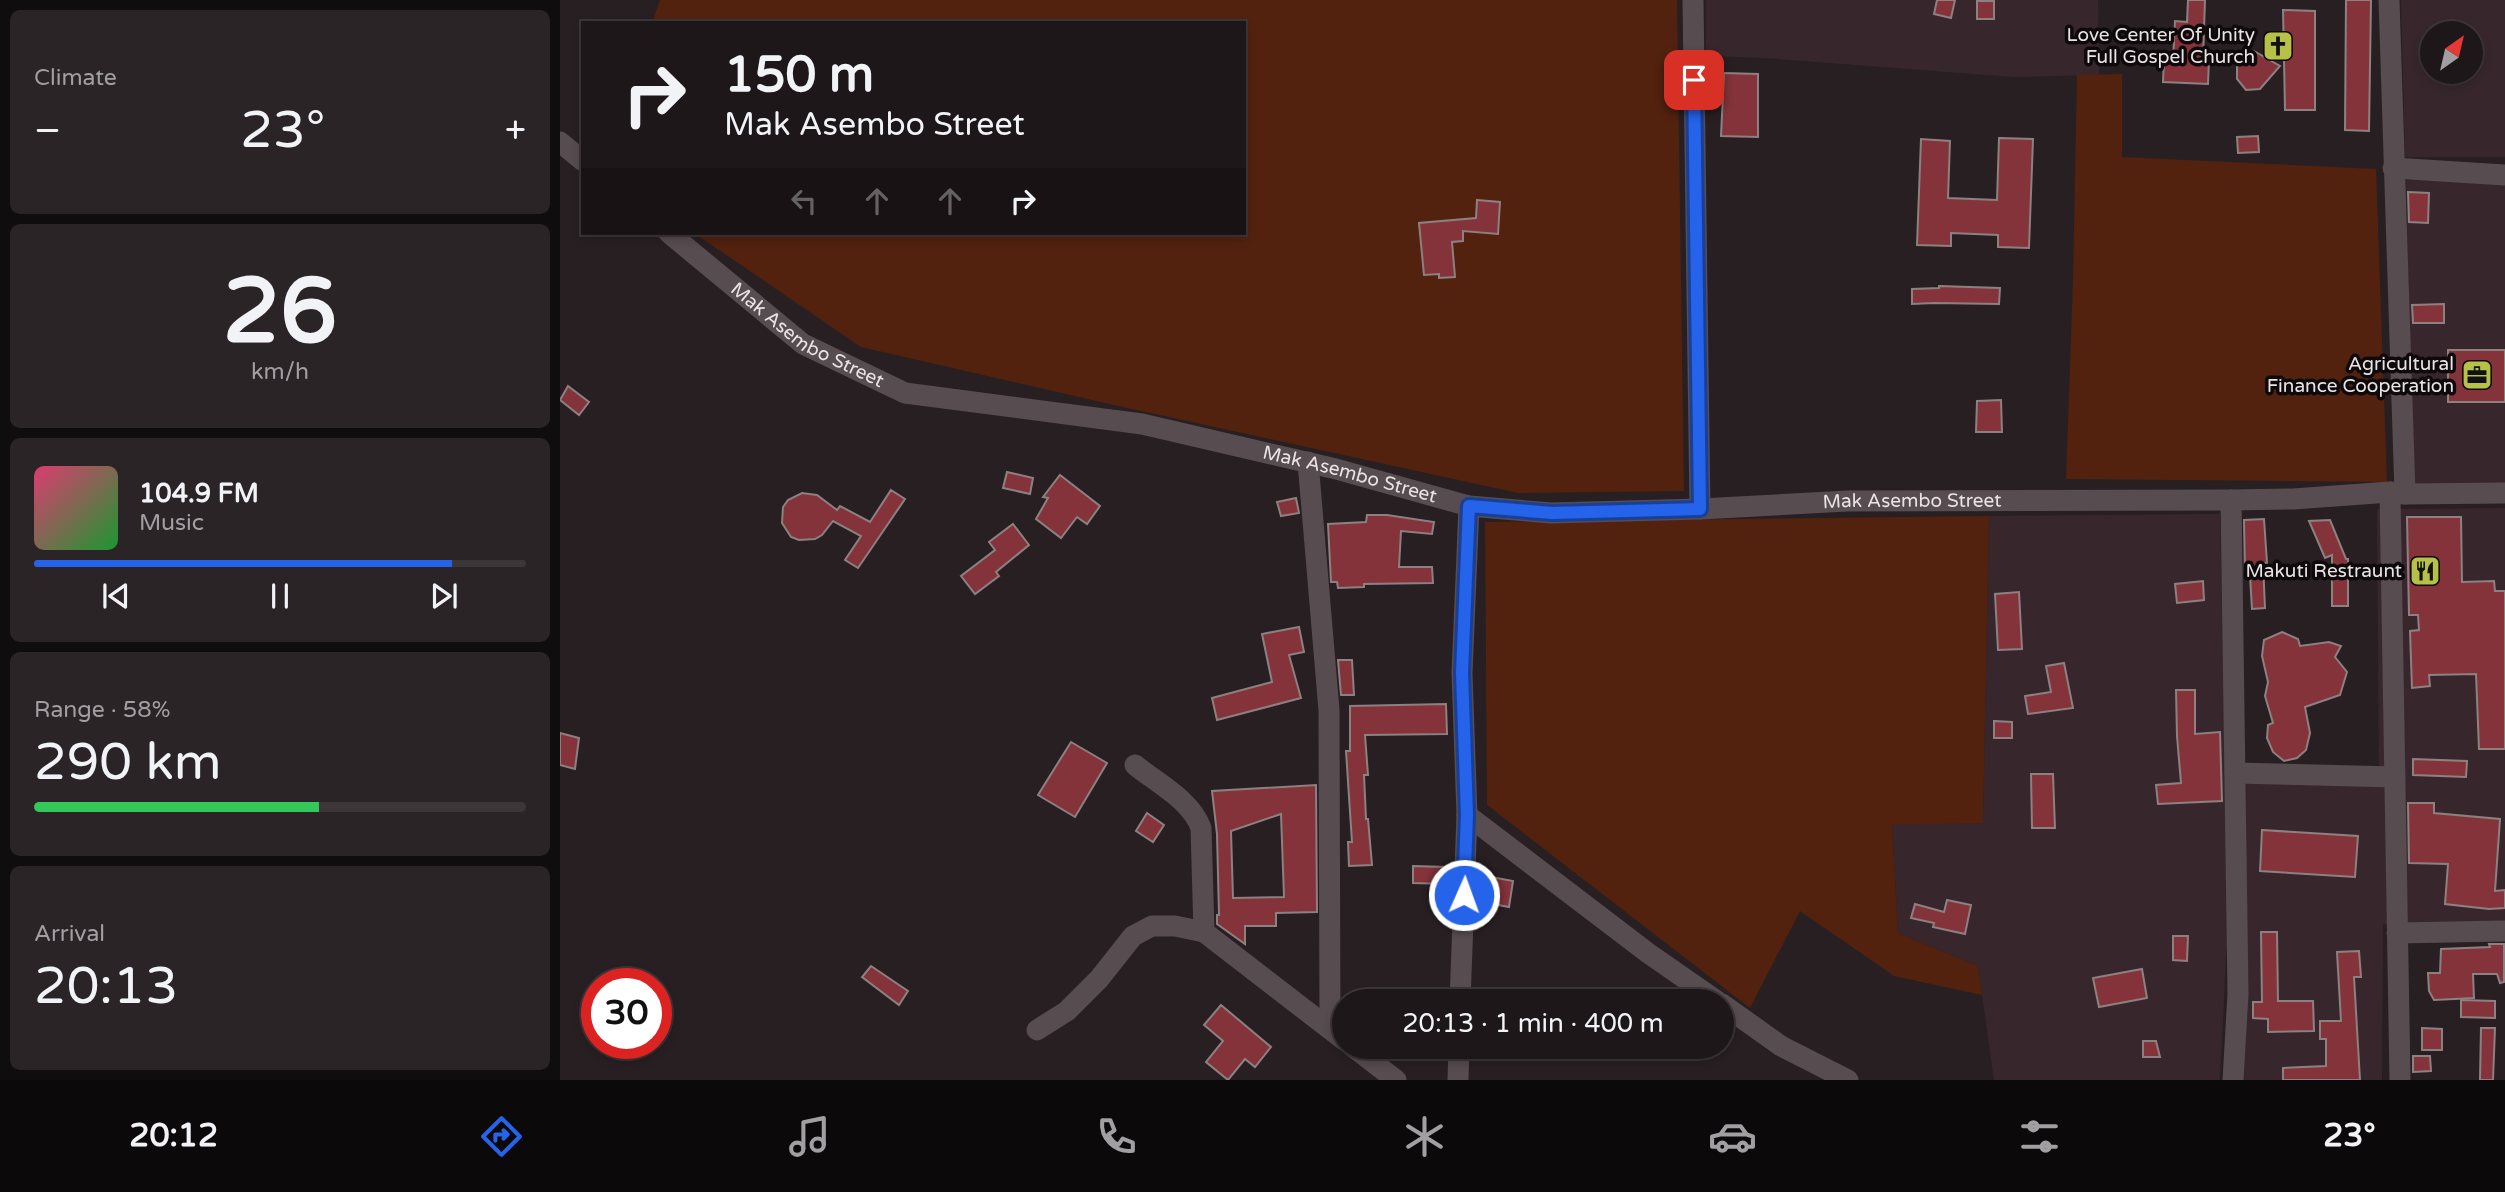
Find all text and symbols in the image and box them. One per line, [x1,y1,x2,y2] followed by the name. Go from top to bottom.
[2420,21,2483,84] north arrow
[2420,21,2483,84] map controls
[2067,24,2255,68] place label: Love Center Of Unity Full Gospel Church
[2261,29,2295,63] church icon: Love Center Of Unity Full Gospel Church
[724,46,874,105] text: 150 m
[609,49,700,140] icon: right
[1664,50,1724,110] pin
[1675,61,1713,99] icon: arrive
[34,64,117,92] text: Climate
[240,99,325,162] text: 23°
[724,106,1025,144] text: Mak Asembo Street
[34,108,61,154] text: −
[505,108,526,154] text: +
[785,182,823,220] icon: left
[858,182,896,220] icon: ahead
[931,182,969,220] icon: ahead
[1004,182,1042,220] icon: right
[223,257,337,367] text: 26
[726,278,887,392] street label: Mak Asembo Street
[2267,353,2454,397] place label: Agricultural Finance Cooperation
[251,358,309,386] text: km/h
[2460,358,2494,392] office icon: Agricultural Finance Cooperation
[1261,441,1439,507] street label: Mak Asembo Street
[139,478,259,509] text: 104.9 FM
[1822,490,2001,513] street label: Mak Asembo Street
[139,509,204,537] text: Music
[2408,554,2442,588] restaurant icon: Makuti Restraunt
[2245,560,2402,582] place label: Makuti Restraunt
[97,577,135,615] icon: previous
[261,577,299,615] icon: pause
[425,577,463,615] icon: next
[34,696,170,724] text: Range · 58%
[34,731,222,794] text: 290 km
[1427,858,1501,932] position arrow
[34,920,105,948] text: Arrival
[34,955,178,1018] text: 20:13
[581,968,672,1059] speed limit sign: 30
[1402,1008,1664,1039] text: 20:13 · 1 min · 400 m
[477,1112,526,1161] icon: directions
[785,1112,834,1161] icon: music
[1092,1112,1141,1161] icon: phone
[1400,1112,1449,1161] icon: climate
[1708,1112,1757,1161] icon: car
[2015,1112,2064,1161] icon: filters
[129,1117,218,1155] text: 20:12
[2323,1117,2376,1155] text: 23°

